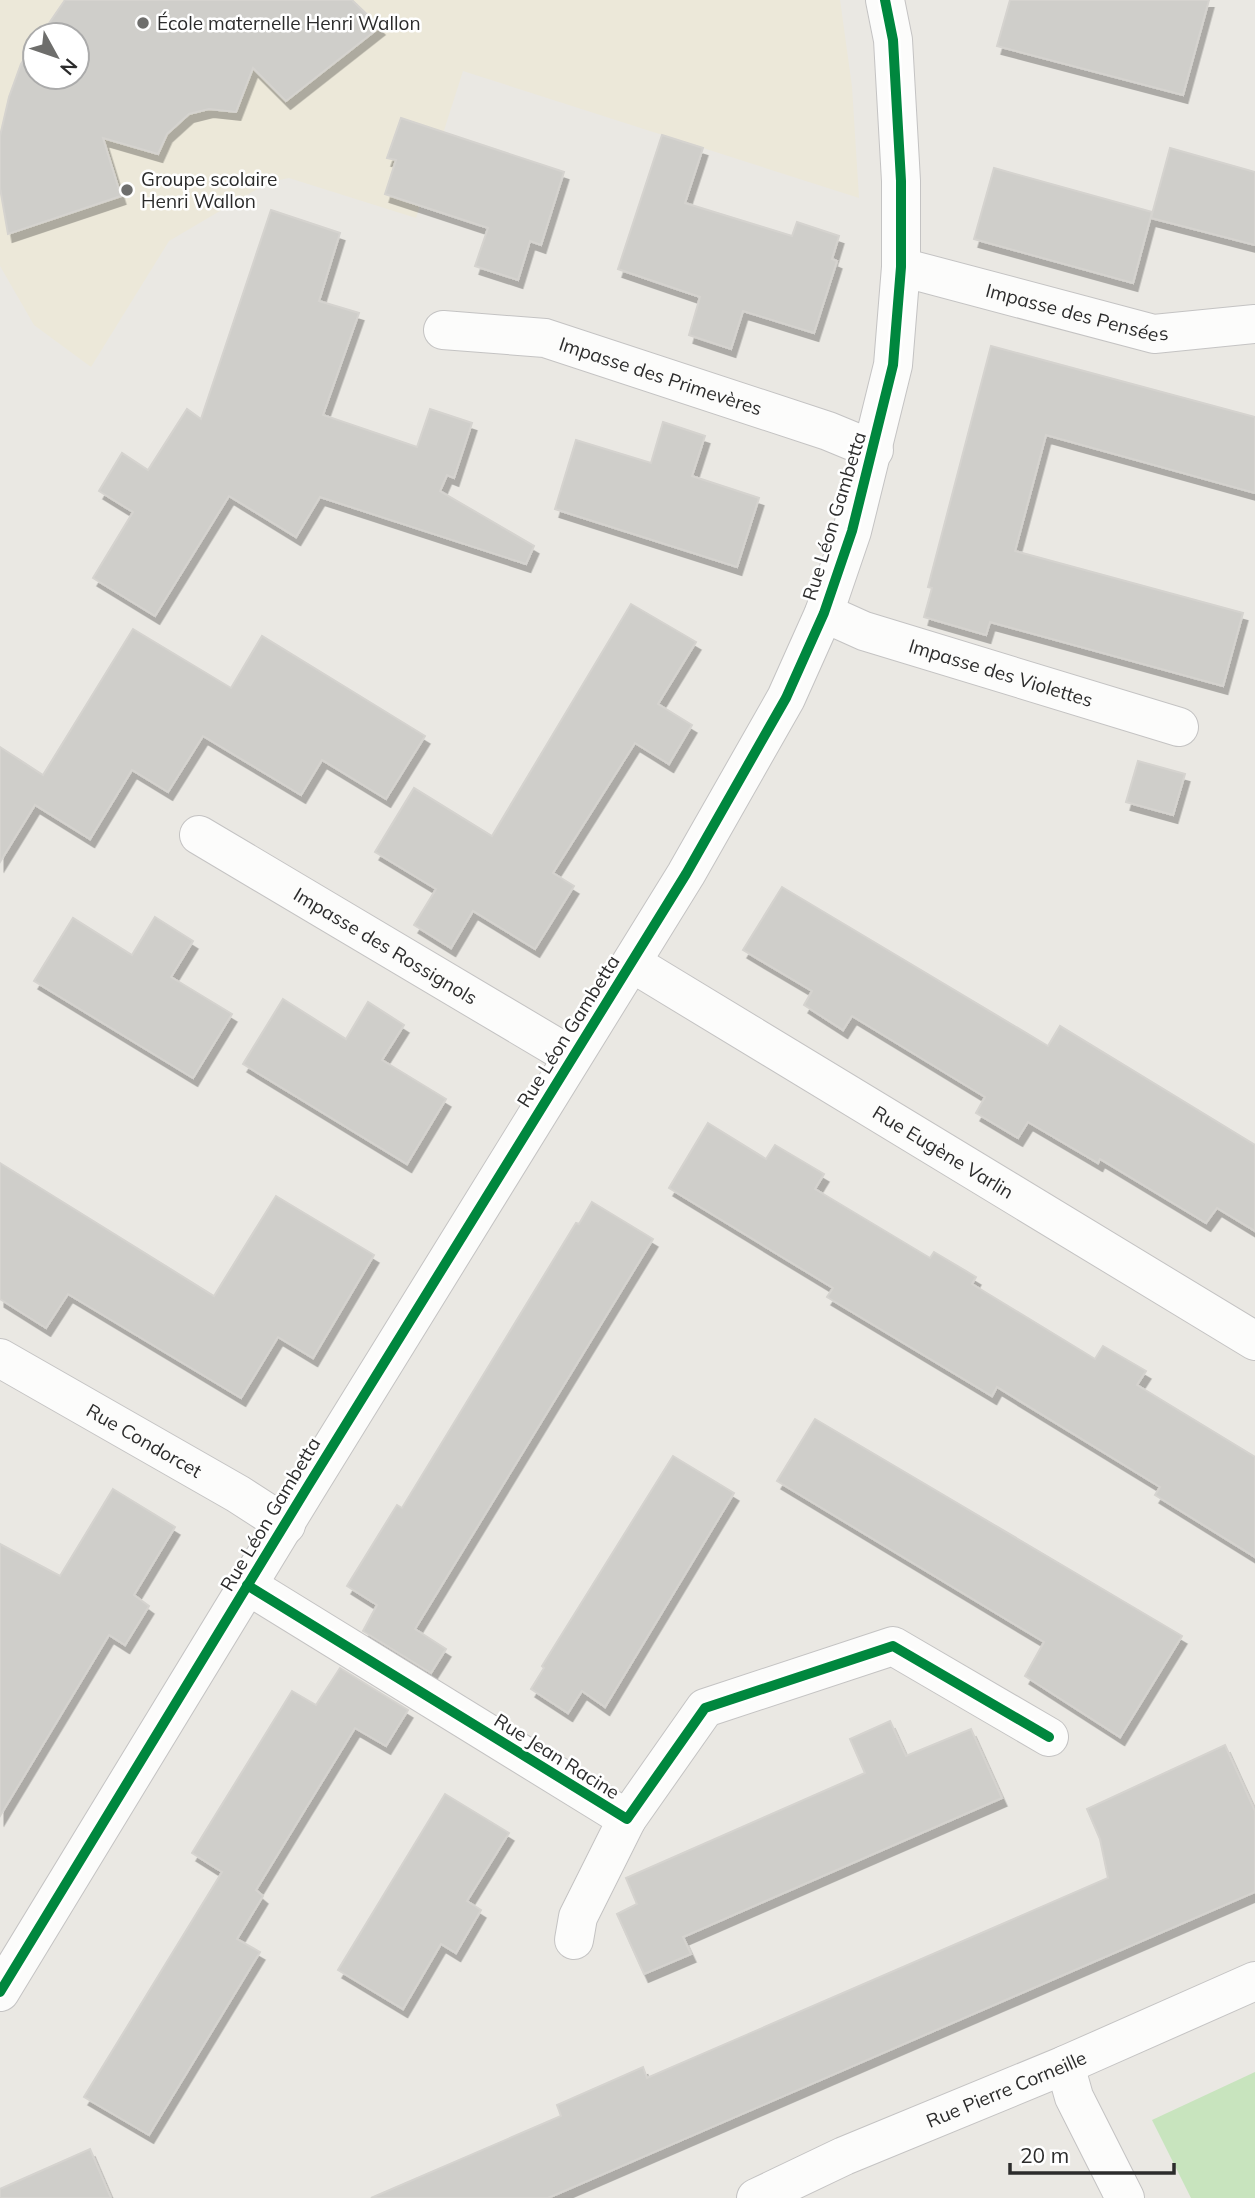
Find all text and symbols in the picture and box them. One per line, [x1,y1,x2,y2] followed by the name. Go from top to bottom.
[157,11,421,35] place label: École maternelle Henri Wallon
[135,15,151,31] marker: École maternelle Henri Wallon
[21,21,91,91] north arrow
[55,54,83,80] text: N
[141,167,277,213] place label: Groupe scolaire Henri Wallon
[119,182,135,198] marker: Groupe scolaire Henri Wallon
[983,278,1169,347] street label: Impasse des Pensées
[556,331,765,421] street label: Impasse des Primevères
[797,429,871,603] street label: Rue Léon Gambetta
[906,633,1096,712] street label: Impasse des Violettes
[289,882,482,1010] street label: Impasse des Rossignols
[511,950,625,1112] street label: Rue Léon Gambetta
[868,1100,1018,1204] street label: Rue Eugène Varlin
[82,1398,206,1483] street label: Rue Condorcet
[215,1433,325,1595] street label: Rue Léon Gambetta
[490,1708,624,1804] street label: Rue Jean Racine
[923,2045,1090,2133] street label: Rue Pierre Corneille
[1010,2132,1174,2176] scale bar
[1020,2142,1069,2168] text: 20 m

